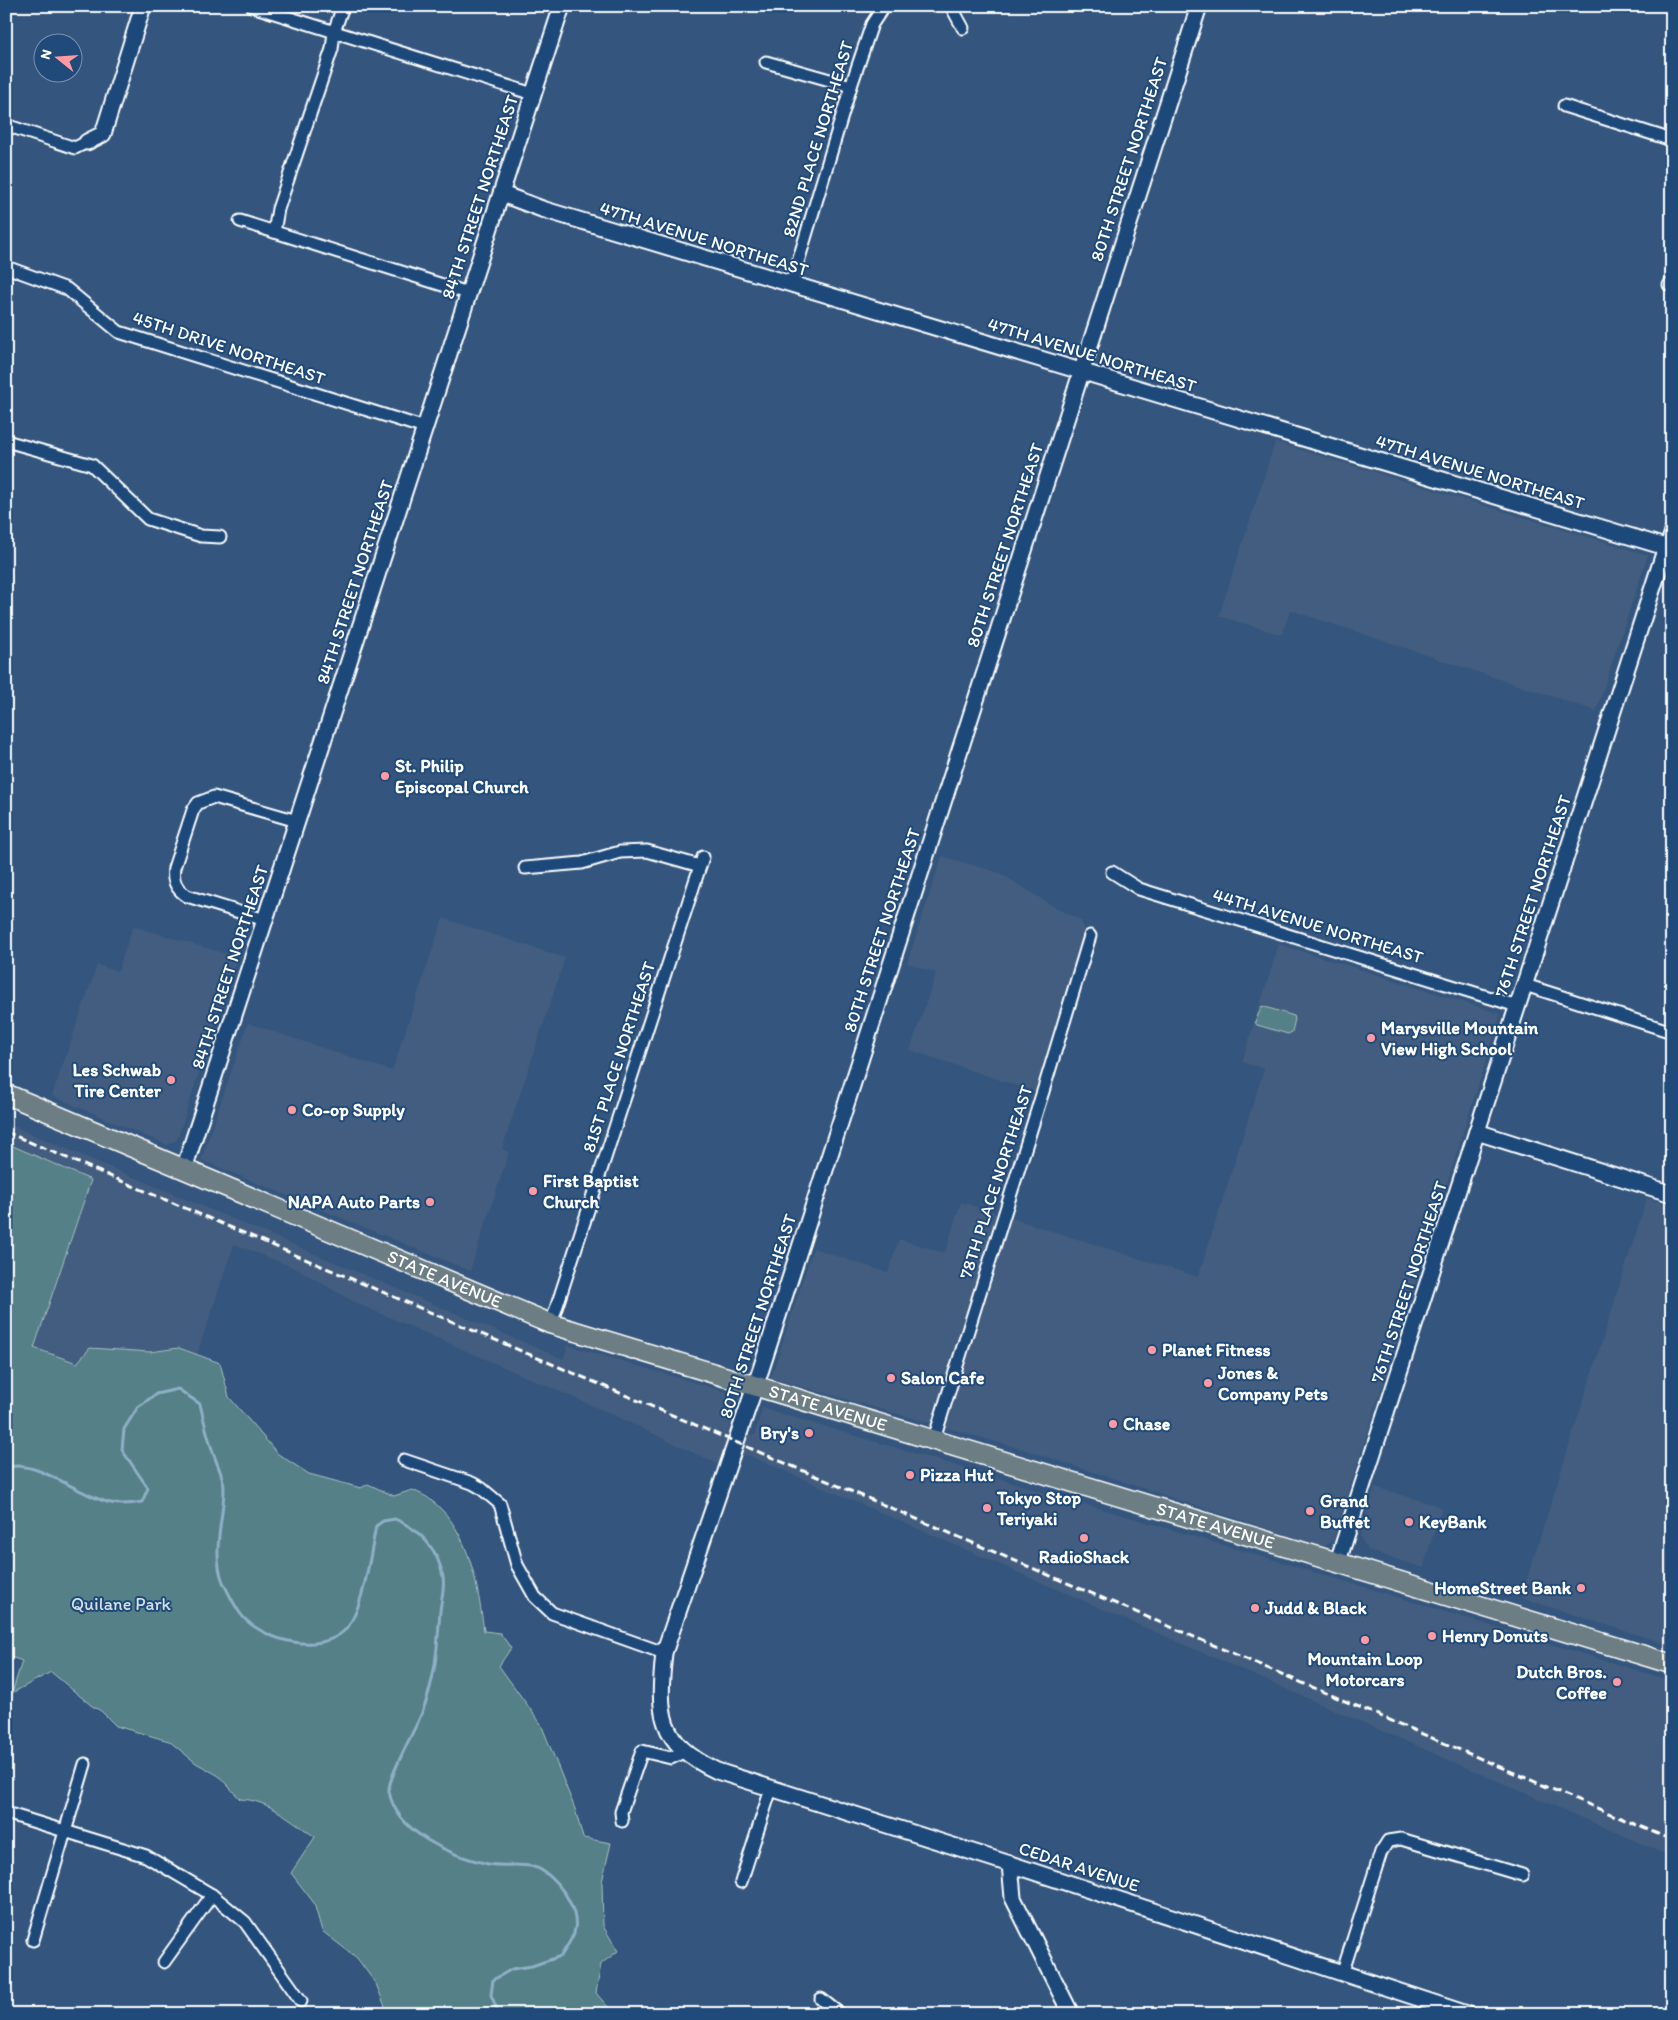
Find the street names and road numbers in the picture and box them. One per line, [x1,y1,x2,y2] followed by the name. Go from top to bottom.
[778,38,858,240] street label: 82ND PLACE NORTHEAST
[1086,54,1172,264] street label: 80TH STREET NORTHEAST
[437,92,523,302] street label: 84TH STREET NORTHEAST
[597,197,811,281] street label: 47TH AVENUE NORTHEAST
[130,306,328,390] street label: 45TH DRIVE NORTHEAST
[985,313,1199,397] street label: 47TH AVENUE NORTHEAST
[1373,430,1587,514] street label: 47TH AVENUE NORTHEAST
[962,440,1048,650] street label: 80TH STREET NORTHEAST
[312,477,398,687] street label: 84TH STREET NORTHEAST
[1490,792,1576,1000] street label: 76TH STREET NORTHEAST
[839,825,925,1035] street label: 80TH STREET NORTHEAST
[187,862,273,1072] street label: 84TH STREET NORTHEAST
[1210,883,1426,969] street label: 44TH AVENUE NORTHEAST
[578,959,660,1155] street label: 81ST PLACE NORTHEAST
[954,1082,1038,1282] street label: 78TH PLACE NORTHEAST
[1366,1178,1452,1386] street label: 76TH STREET NORTHEAST
[715,1211,801,1421] street label: 80TH STREET NORTHEAST
[384,1245,505,1313] street label: STATE AVENUE
[766,1380,890,1436] street label: STATE AVENUE
[1154,1497,1277,1554] street label: STATE AVENUE
[1016,1837,1142,1897] street label: CEDAR AVENUE

